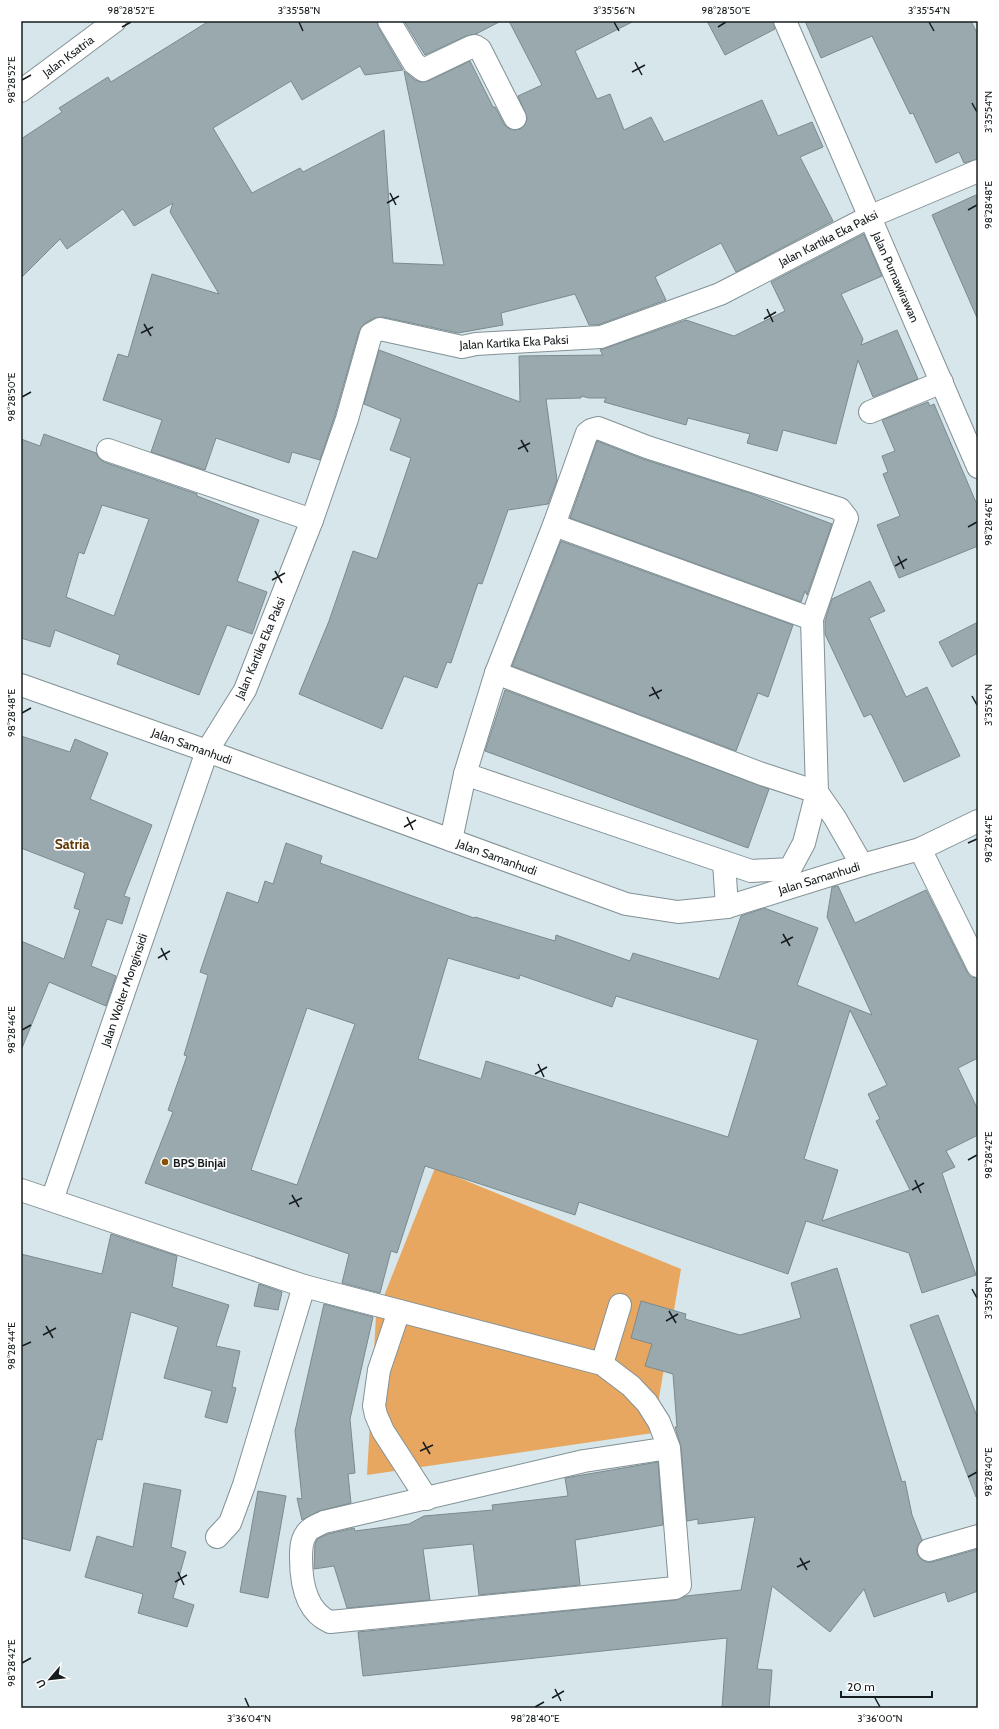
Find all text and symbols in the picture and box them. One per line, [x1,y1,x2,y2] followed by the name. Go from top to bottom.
[107,4,155,17] text: 98°28'52"E
[278,4,320,17] text: 3°35'58"N
[593,4,635,17] text: 3°35'56"N
[702,4,751,17] text: 98°28'50"E
[908,4,950,17] text: 3°35'54"N
[39,32,97,81] street label: Jalan Ksatria
[5,56,18,104] text: 98°28'52"E
[982,91,995,133] text: 3°35'54"N
[982,181,995,229] text: 98°28'48"E
[775,207,880,270] street label: Jalan Kartika Eka Paksi
[869,228,923,325] street label: Jalan Purnawirawan
[458,332,569,352] street label: Jalan Kartika Eka Paksi
[5,372,18,421] text: 98°28'50"E
[982,498,995,546] text: 98°28'46"E
[231,595,288,702] street label: Jalan Kartika Eka Paksi
[982,684,995,726] text: 3°35'56"N
[5,689,18,737] text: 98°28'48"E
[149,724,234,767] street label: Jalan Samanhudi
[982,815,995,863] text: 98°28'44"E
[55,835,89,853] district label: Satria
[454,835,539,878] street label: Jalan Samanhudi
[775,858,862,898] street label: Jalan Samanhudi
[97,931,150,1049] street label: Jalan Wolter Monginsidi
[5,1006,18,1054] text: 98°28'46"E
[982,1131,995,1179] text: 98°28'42"E
[173,1155,226,1170] place label: BPS Binjai
[160,1157,170,1167] marker: BPS Binjai
[982,1277,995,1319] text: 3°35'58"N
[5,1322,18,1370] text: 98°28'44"E
[982,1447,995,1497] text: 98°28'40"E
[5,1639,18,1687] text: 98°28'42"E
[30,1659,70,1699] north arrow
[841,1673,932,1699] scale bar
[33,1677,49,1690] text: U
[847,1679,875,1694] text: 20 m
[227,1712,271,1725] text: 3°36'04"N
[510,1712,560,1725] text: 98°28'40"E
[857,1712,903,1725] text: 3°36'00"N

